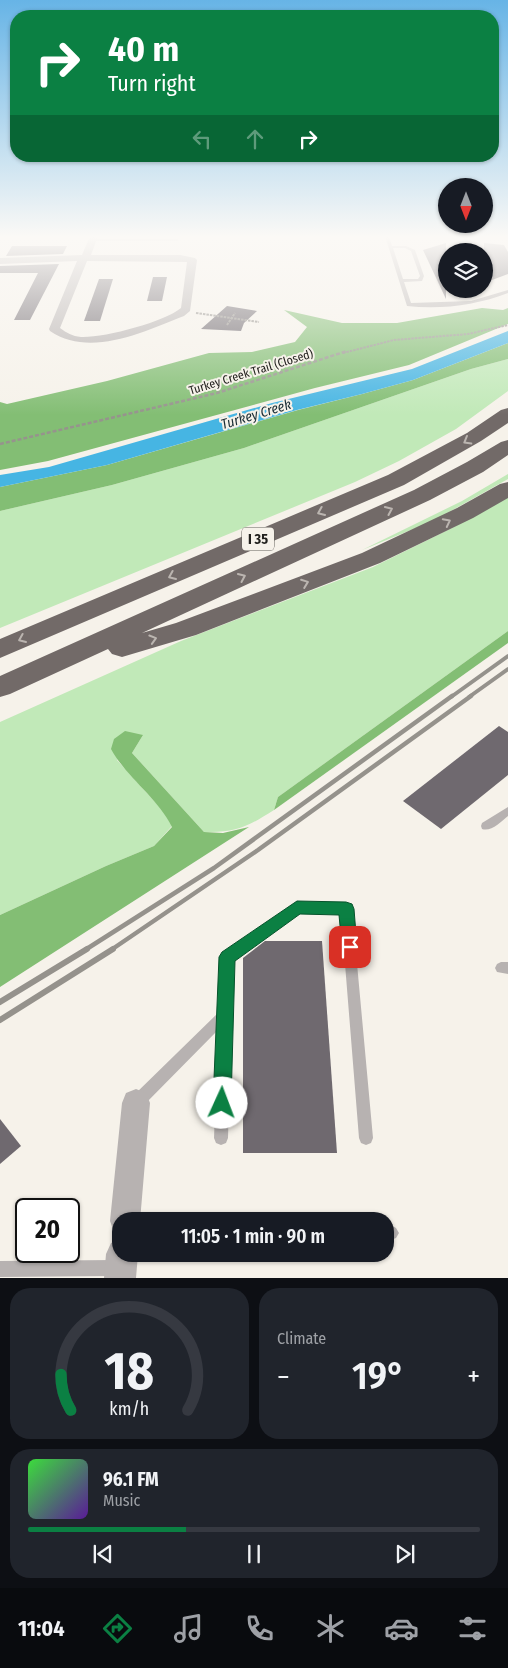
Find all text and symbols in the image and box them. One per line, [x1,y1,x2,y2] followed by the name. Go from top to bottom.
[108,28,179,70] text: 40 m
[25,30,90,95] icon: right
[108,70,196,97] text: Turn right
[188,125,216,153] icon: left
[241,125,269,153] icon: ahead
[294,125,322,153] icon: right
[438,178,492,232] north arrow
[438,178,493,298] map controls
[438,243,493,298] button: layers
[187,346,315,398] street label: Turkey Creek Trail (Closed)
[219,396,293,433] water label: Turkey Creek
[464,435,473,445] one-way arrow
[317,505,326,516] one-way arrow
[384,506,393,517] one-way arrow
[442,518,451,528] one-way arrow
[242,528,274,550] road number: I 35
[168,569,177,580] one-way arrow
[236,574,245,584] one-way arrow
[300,579,309,589] one-way arrow
[18,633,27,644] one-way arrow
[148,634,156,644] one-way arrow
[329,926,371,968] pin
[336,933,364,961] icon: arrive
[195,1076,247,1128] position arrow
[15,1198,80,1263] speed limit sign: 20
[181,1225,325,1248] text: 11:05 · 1 min · 90 m
[277,1329,326,1348] text: Climate
[105,1340,154,1403] text: 18
[352,1353,405,1399] text: 19°
[277,1360,290,1393] text: −
[467,1360,480,1393] text: +
[110,1398,149,1420] text: km/h
[103,1468,159,1491] text: 96.1 FM
[103,1491,140,1510] text: Music
[89,1540,117,1568] icon: previous
[240,1540,268,1568] icon: pause
[391,1540,419,1568] icon: next
[100,1611,135,1646] icon: directions
[171,1611,206,1646] icon: music
[242,1611,277,1646] icon: phone
[313,1611,348,1646] icon: climate
[384,1611,419,1646] icon: car
[455,1611,490,1646] icon: filters
[18,1615,65,1642] text: 11:04

